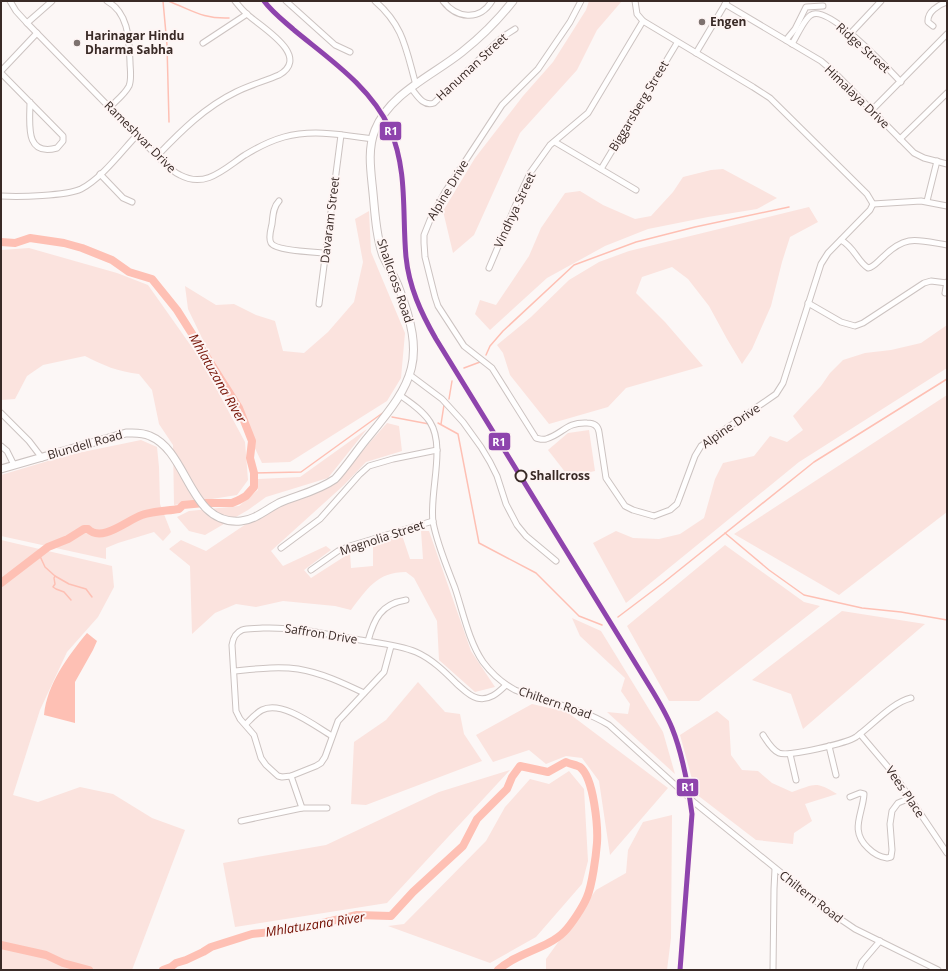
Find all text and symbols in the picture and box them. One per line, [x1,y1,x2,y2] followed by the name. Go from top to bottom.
[710,13,746,30] place label: Engen
[697,17,707,27] marker: Engen
[833,19,894,77] street label: Ridge Street
[85,27,184,58] place label: Harinagar Hindu Dharma Sabha
[432,29,511,104] street label: Hanuman Street
[72,38,82,48] marker: Harinagar Hindu Dharma Sabha
[605,57,672,154] street label: Biggarsberg Street
[821,61,894,132] street label: Himalaya Drive
[101,97,180,176] street label: Rameshvar Drive
[379,121,402,141] line badge: R1
[384,123,398,138] text: R1
[423,156,472,223] street label: Alpine Drive
[490,169,539,250] street label: Vindhya Street
[316,176,343,264] street label: Davaram Street
[373,237,418,325] street label: Shallcross Road
[185,330,251,427] water label: Mhlatuzana River
[698,399,763,452] street label: Alpine Drive
[45,426,124,463] street label: Blundell Road
[488,432,511,451] line badge: R1
[492,434,506,449] text: R1
[530,467,590,484] place label: Shallcross
[514,469,528,483] marker: Shallcross
[337,516,426,559] street label: Magnolia Street
[284,619,359,648] street label: Saffron Drive
[516,682,594,723] street label: Chiltern Road
[882,763,929,821] street label: Vees Place
[676,778,699,797] line badge: R1
[681,779,695,794] text: R1
[776,867,846,927] street label: Chiltern Road
[264,907,367,941] water label: Mhlatuzana River

